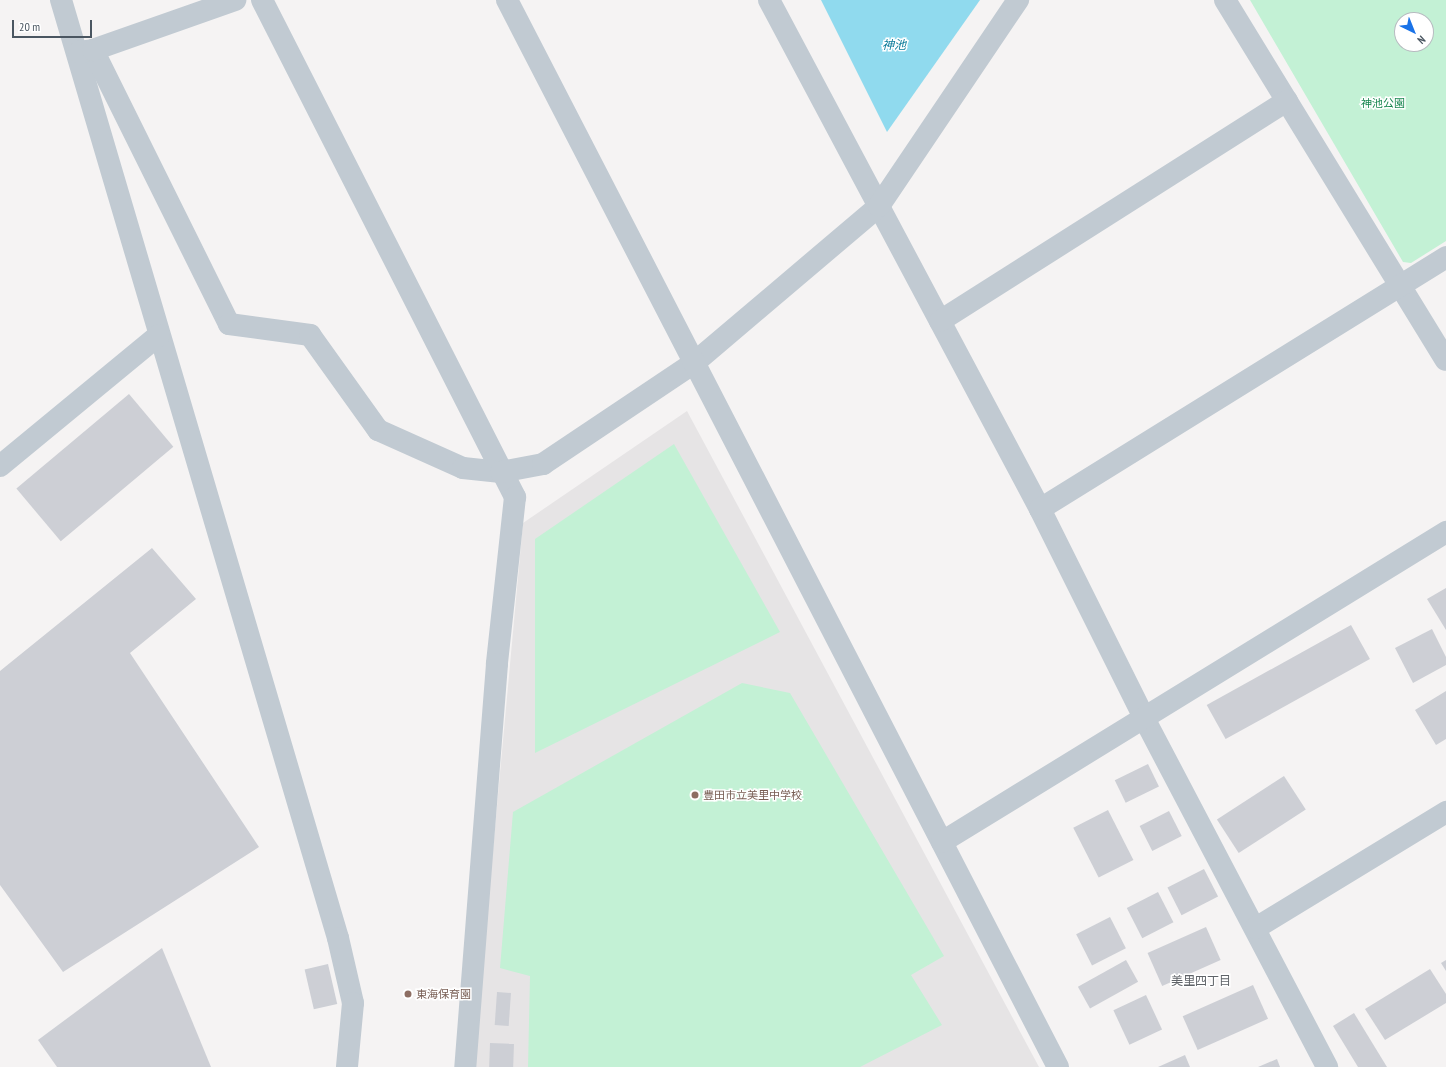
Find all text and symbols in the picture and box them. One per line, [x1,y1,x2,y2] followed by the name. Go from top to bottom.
[14,12,94,38] scale bar
[1394,12,1434,52] north arrow
[19,19,40,34] text: 20 m
[1415,33,1428,47] text: N
[882,38,906,52] water label: 神池
[1361,96,1405,110] park label: 神池公園
[703,788,802,802] place label: 豊田市立美里中学校
[690,790,700,800] marker: 豊田市立美里中学校
[1171,974,1231,988] district label: 美里四丁目
[416,987,471,1001] place label: 東海保育園
[403,989,413,999] marker: 東海保育園

